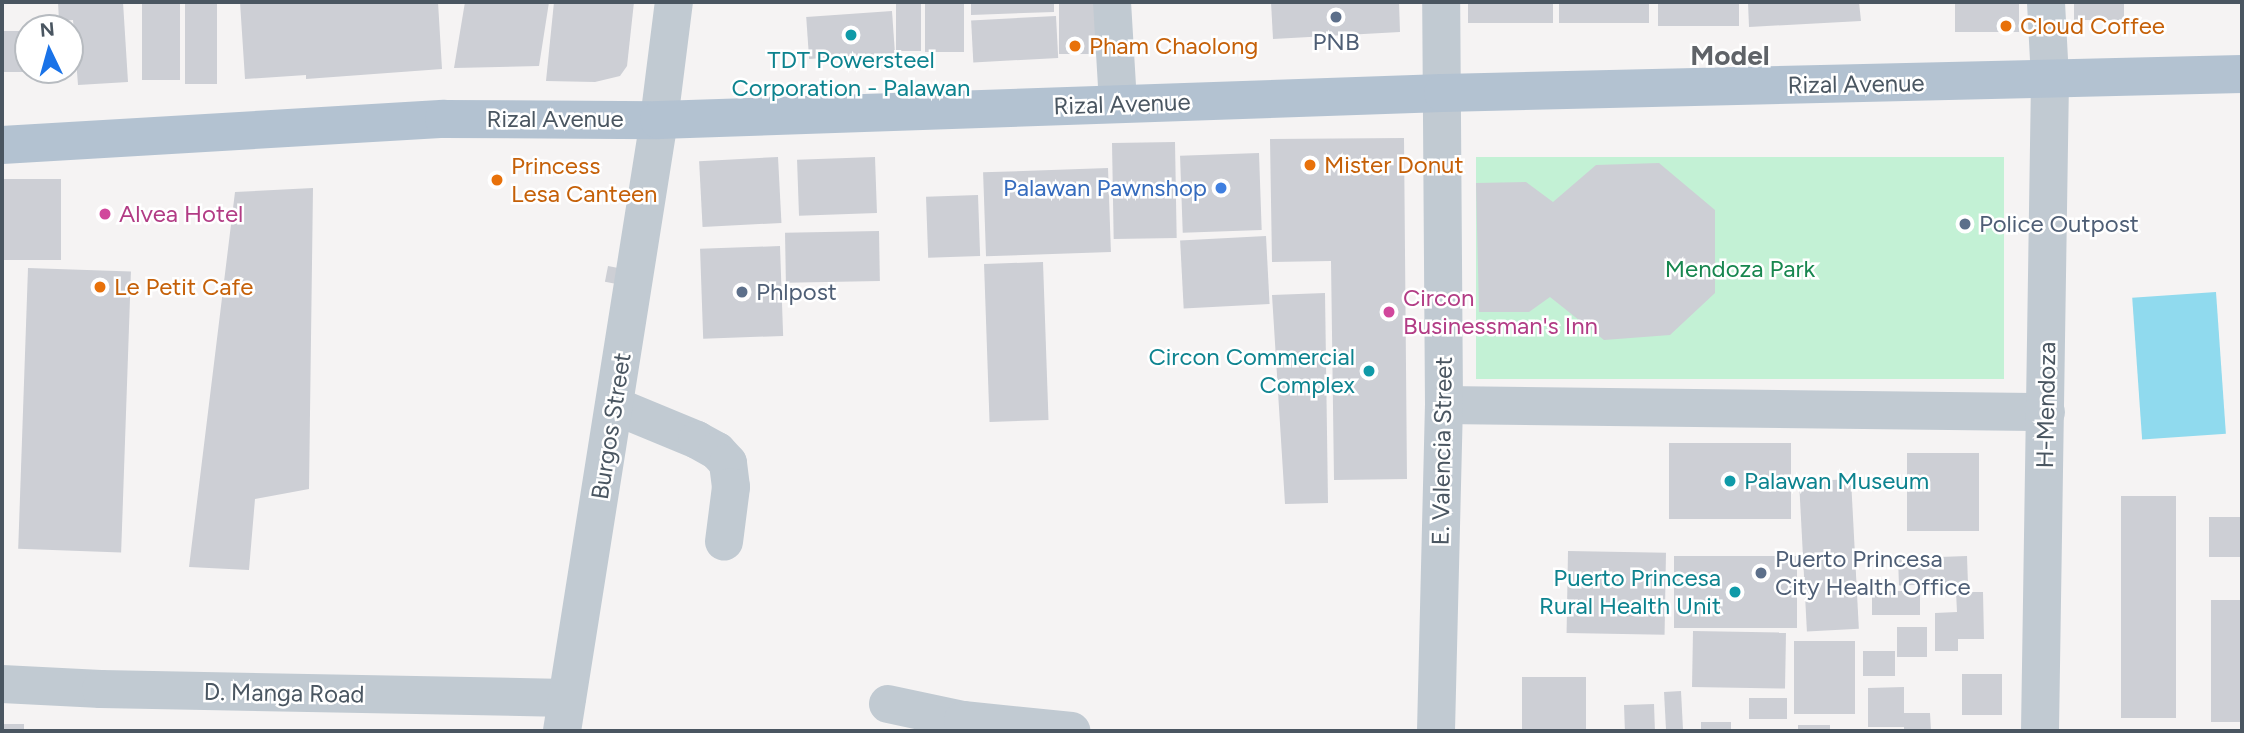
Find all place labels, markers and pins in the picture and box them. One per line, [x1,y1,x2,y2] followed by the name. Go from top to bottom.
[1328,9,1344,25] marker: PNB
[2020,12,2165,40] place label: Cloud Coffee
[1998,18,2014,34] marker: Cloud Coffee
[843,27,859,43] marker: TDT Powersteel Corporation - Palawan
[1312,28,1360,56] place label: PNB
[1089,32,1258,60] place label: Pham Chaolong
[1067,38,1083,54] marker: Pham Chaolong
[731,46,971,102] place label: TDT Powersteel Corporation - Palawan
[1324,151,1463,179] place label: Mister Donut
[511,152,657,208] place label: Princess Lesa Canteen
[1302,157,1318,173] marker: Mister Donut
[489,172,505,188] marker: Princess Lesa Canteen
[1003,174,1207,202] place label: Palawan Pawnshop
[1213,180,1229,196] marker: Palawan Pawnshop
[119,200,243,228] place label: Alvea Hotel
[97,206,113,222] marker: Alvea Hotel
[1979,210,2139,238] place label: Police Outpost
[1957,216,1973,232] marker: Police Outpost
[114,273,253,301] place label: Le Petit Cafe
[756,278,837,306] place label: Phlpost
[92,279,108,295] marker: Le Petit Cafe
[734,284,750,300] marker: Phlpost
[1403,284,1598,340] place label: Circon Businessman's Inn
[1381,304,1397,320] marker: Circon Businessman's Inn
[1148,343,1355,399] place label: Circon Commercial Complex
[1361,363,1377,379] marker: Circon Commercial Complex
[1744,467,1929,495] place label: Palawan Museum
[1722,473,1738,489] marker: Palawan Museum
[1775,545,1971,601] place label: Puerto Princesa City Health Office
[1539,564,1721,620] place label: Puerto Princesa Rural Health Unit
[1753,565,1769,581] marker: Puerto Princesa City Health Office
[1727,584,1743,600] marker: Puerto Princesa Rural Health Unit

